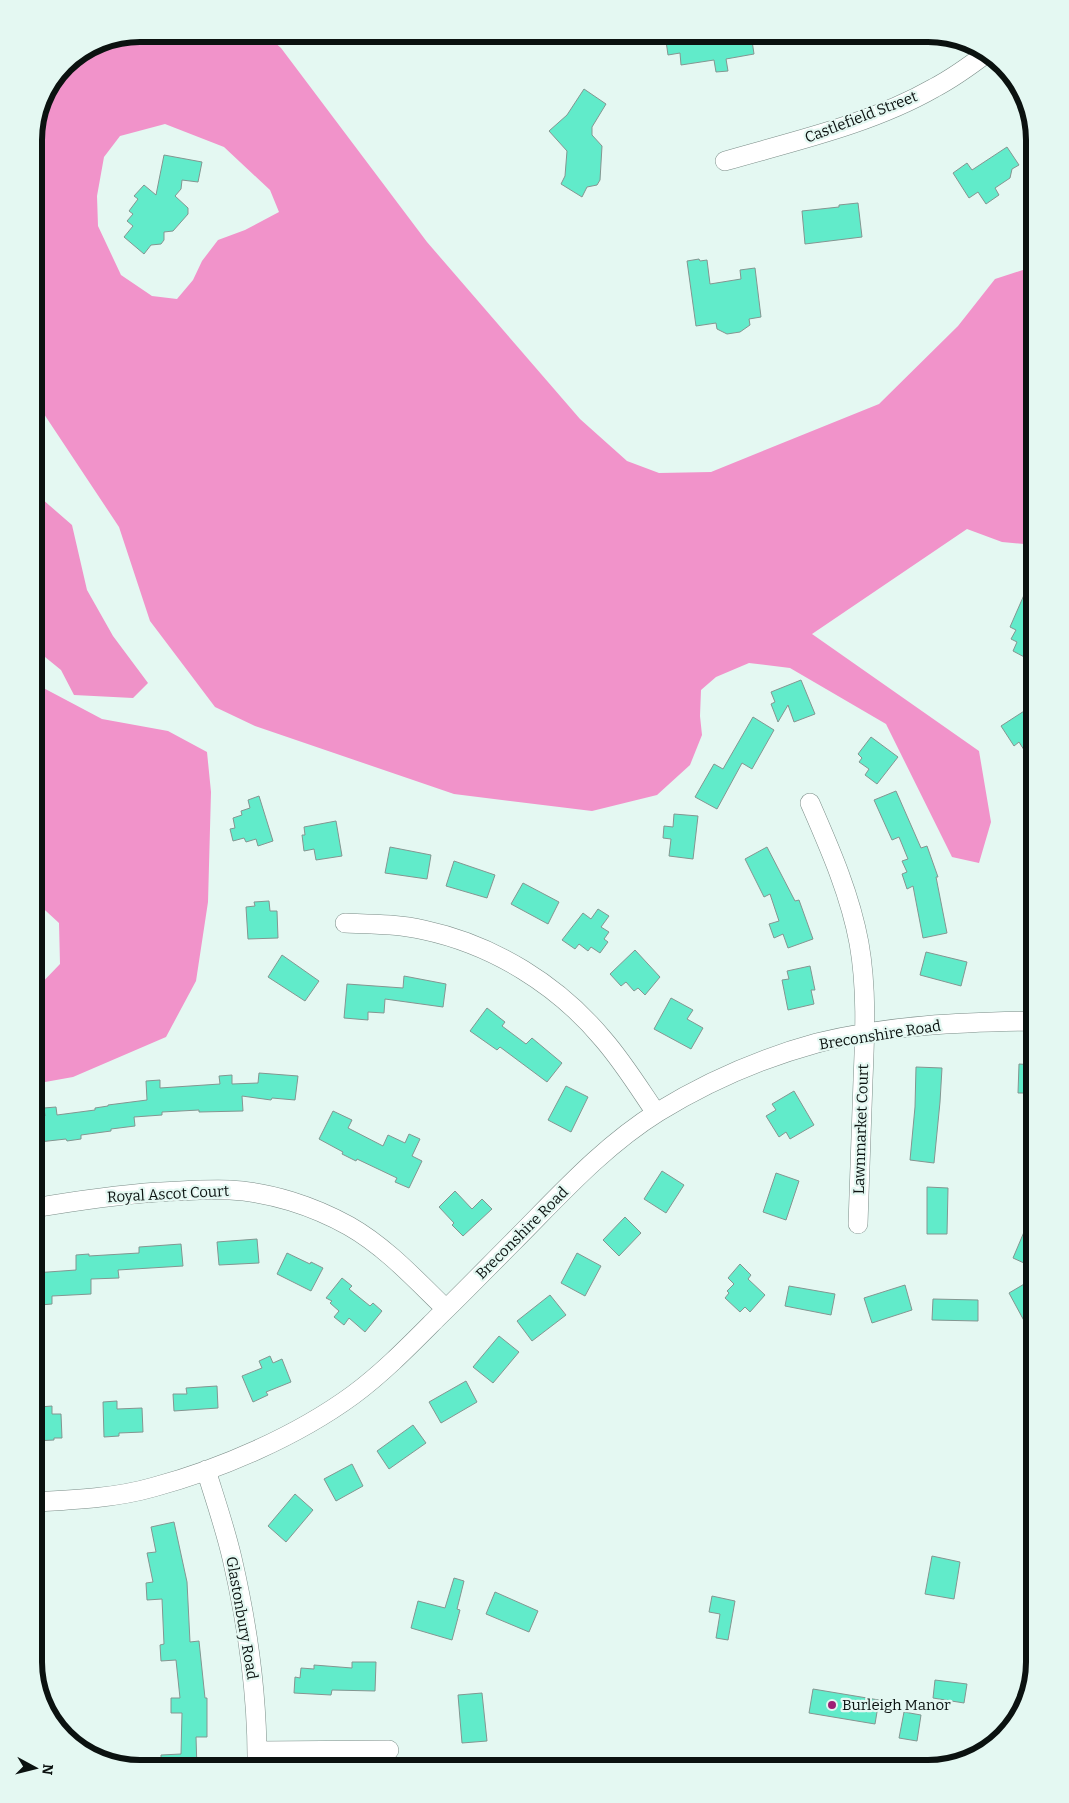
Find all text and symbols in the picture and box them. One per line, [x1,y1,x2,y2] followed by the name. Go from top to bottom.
[802,87,920,147] street label: Castlefield Street
[818,1016,942,1054] street label: Breconshire Road
[850,1063,872,1194] street label: Lawnmarket Court
[106,1182,230,1206] street label: Royal Ascot Court
[472,1183,572,1283] street label: Breconshire Road
[222,1555,262,1681] street label: Glastonbury Road
[842,1696,951,1714] place label: Burleigh Manor
[826,1699,838,1711] marker: Burleigh Manor
[10,1743,60,1793] north arrow
[38,1763,57,1776] text: N

